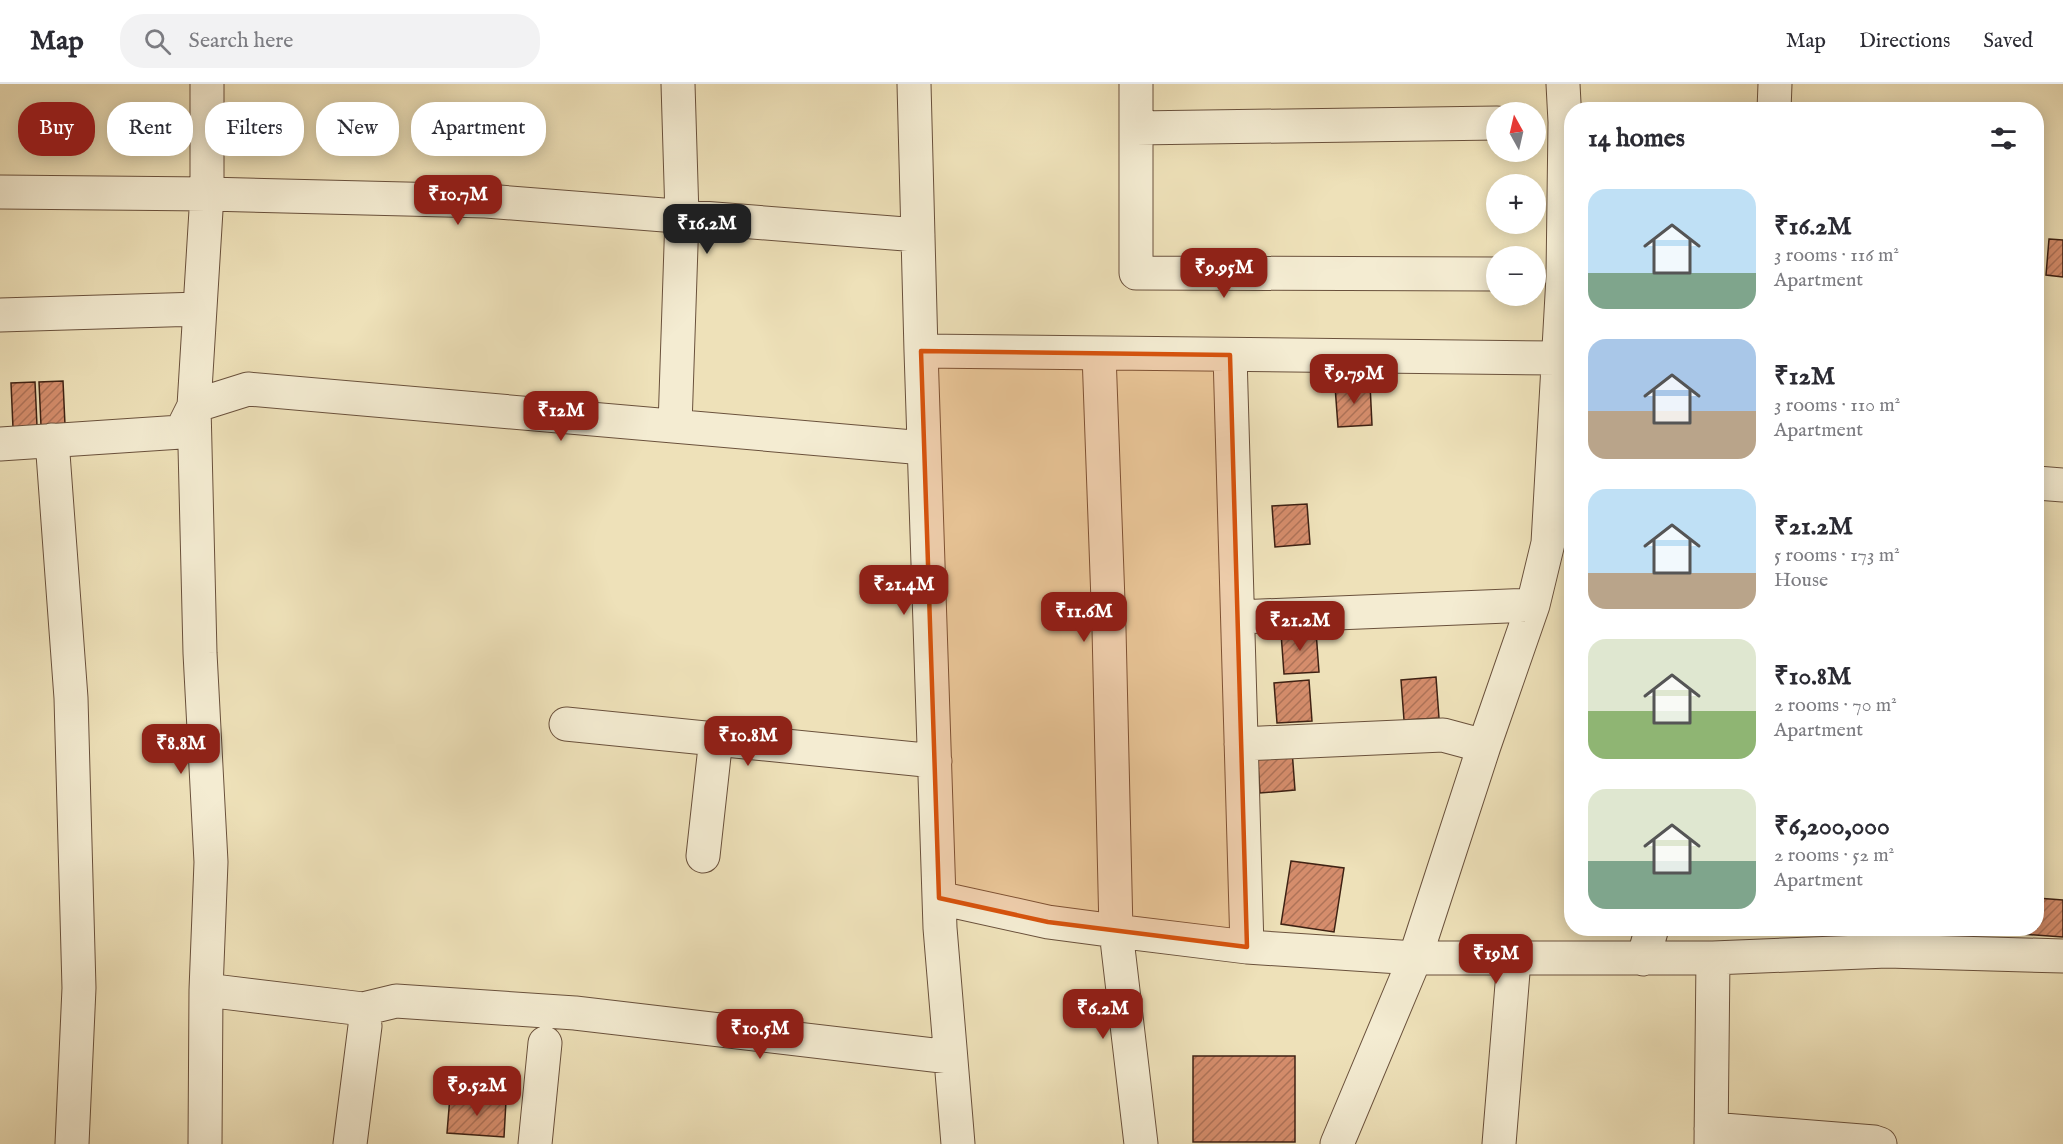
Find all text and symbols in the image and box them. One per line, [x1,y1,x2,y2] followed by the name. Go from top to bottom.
[120,14,540,68] search box
[30,24,84,59] text: Map
[141,25,174,58] icon: search
[189,27,293,55] text: Search here
[1786,28,1826,55] text: Map
[1859,28,1950,55] text: Directions
[1983,28,2033,55] text: Saved
[18,102,95,156] chip: Buy
[107,102,193,156] chip: Rent
[205,102,304,156] chip: Filters
[316,102,399,156] chip: New
[411,102,546,156] chip: Apartment
[1486,102,1546,162] north arrow
[1486,102,1546,306] map controls
[1588,122,1685,155] text: 14 homes
[1987,122,2020,155] icon: filters
[1486,174,1546,234] button: +
[409,175,507,226] pin: ₹10.7M
[428,182,488,207] text: ₹10.7M
[658,204,756,255] pin: ₹16.2M
[1774,210,1852,243] text: ₹16.2M
[677,211,737,236] text: ₹16.2M
[1636,213,1708,285] icon: home
[1774,243,1899,268] text: 3 rooms · 116 m²
[1486,246,1546,306] button: −
[1175,248,1273,299] pin: ₹9.95M
[1194,255,1254,280] text: ₹9.95M
[1774,268,1863,293] text: Apartment
[1305,354,1403,405] pin: ₹9.79M
[1774,360,1835,393] text: ₹12M
[1324,361,1384,386] text: ₹9.79M
[1636,363,1708,435] icon: home
[525,391,597,442] pin: ₹12M
[1774,393,1900,418] text: 3 rooms · 110 m²
[537,398,585,423] text: ₹12M
[1774,418,1863,443] text: Apartment
[1774,510,1853,543] text: ₹21.2M
[1636,513,1708,585] icon: home
[1774,543,1900,568] text: 5 rooms · 173 m²
[855,565,953,616] pin: ₹21.4M
[1774,568,1828,593] text: House
[873,572,935,597] text: ₹21.4M
[1035,592,1133,643] pin: ₹11.6M
[1055,599,1113,624] text: ₹11.6M
[1251,601,1349,652] pin: ₹21.2M
[1270,608,1330,633] text: ₹21.2M
[1774,660,1851,693] text: ₹10.8M
[1636,663,1708,735] icon: home
[1774,693,1897,718] text: 2 rooms · 70 m²
[699,716,797,767] pin: ₹10.8M
[1774,718,1863,743] text: Apartment
[718,723,778,748] text: ₹10.8M
[139,724,223,775] pin: ₹8.8M
[156,731,206,756] text: ₹8.8M
[1774,810,1890,843] text: ₹6,200,000
[1636,813,1708,885] icon: home
[1774,843,1894,868] text: 2 rooms · 52 m²
[1774,868,1863,893] text: Apartment
[1460,934,1532,985] pin: ₹19M
[1473,941,1519,966] text: ₹19M
[1061,989,1145,1040] pin: ₹6.2M
[1077,996,1129,1021] text: ₹6.2M
[711,1009,809,1060] pin: ₹10.5M
[731,1016,789,1041] text: ₹10.5M
[428,1066,526,1117] pin: ₹9.52M
[447,1073,507,1098] text: ₹9.52M

